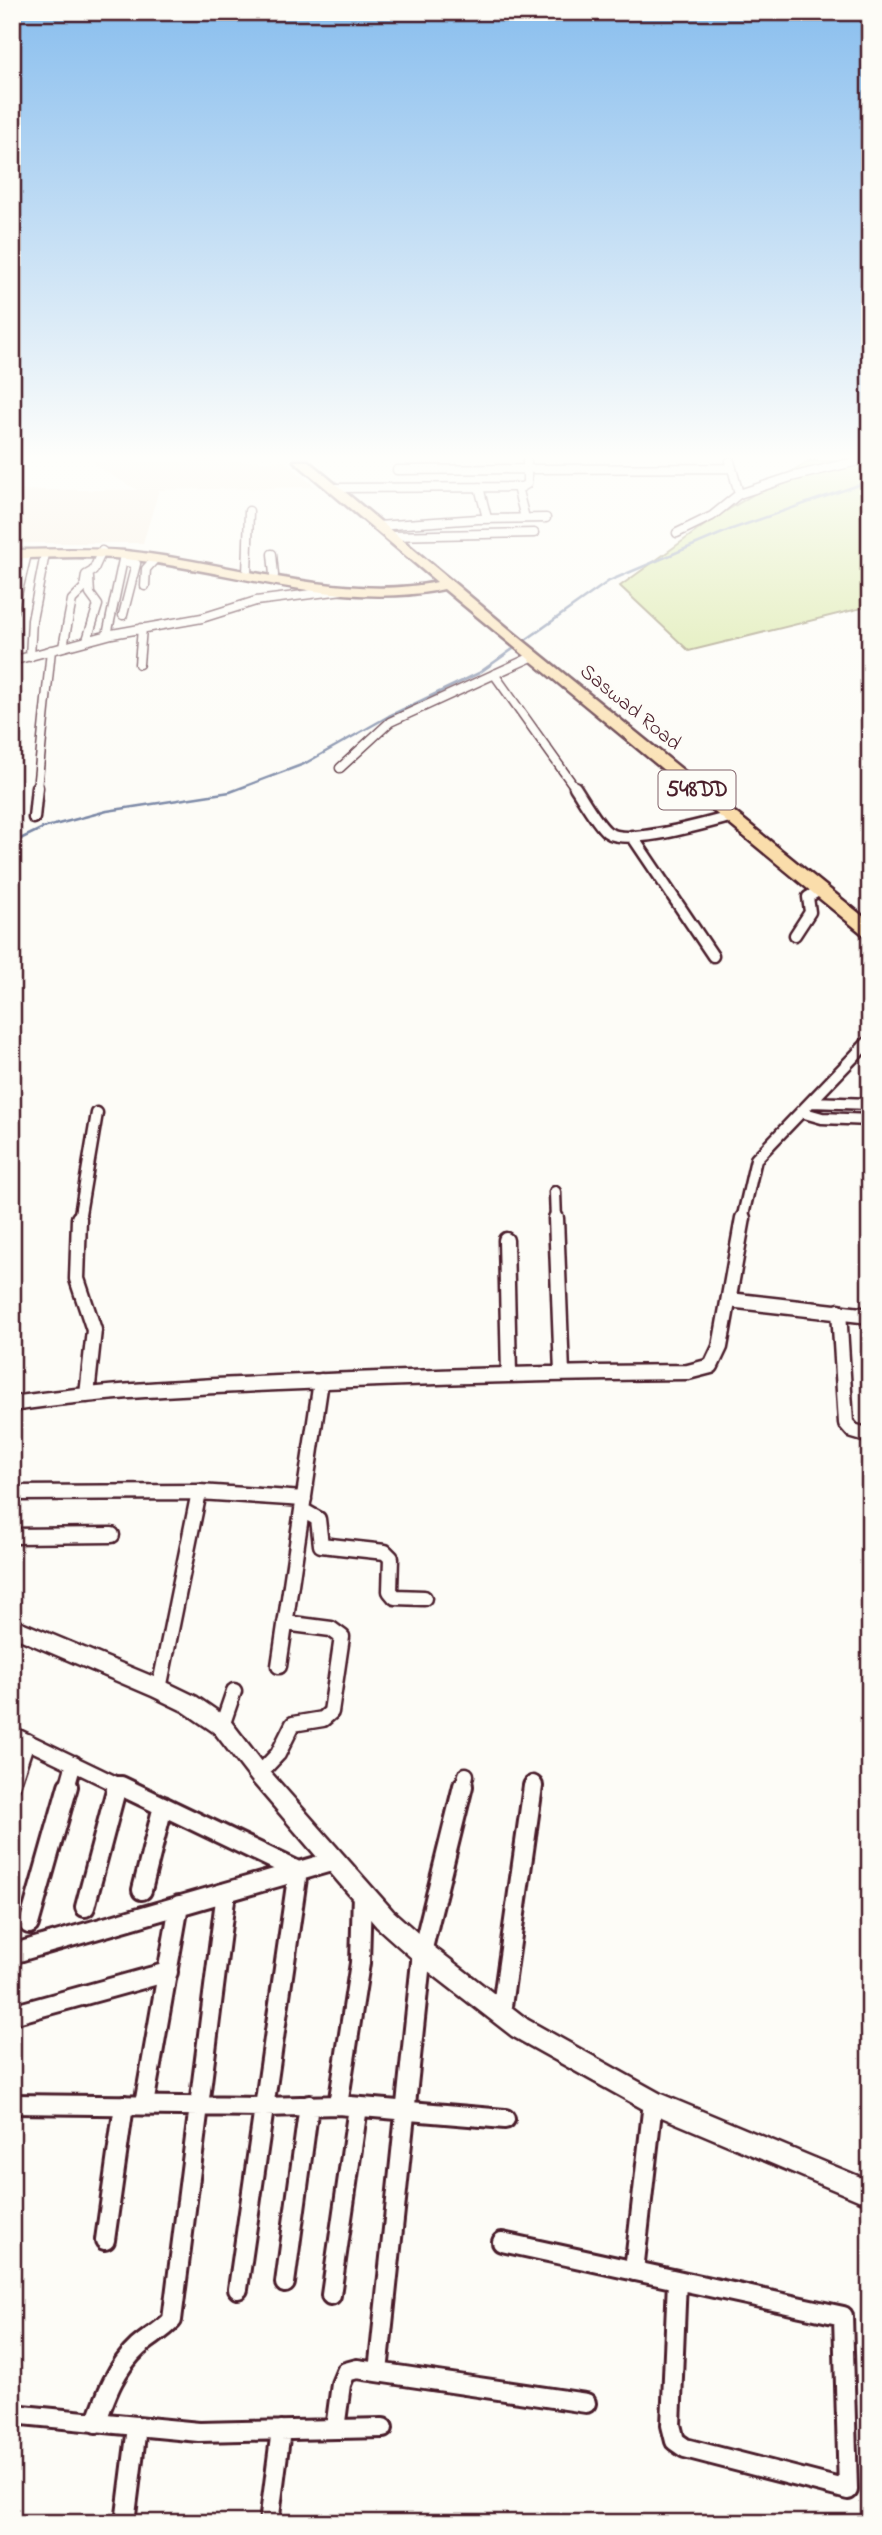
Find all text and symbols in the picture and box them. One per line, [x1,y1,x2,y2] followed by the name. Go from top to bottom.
[573,658,688,759] street label: Saswad Road
[658,770,736,810] road number: 548DD

